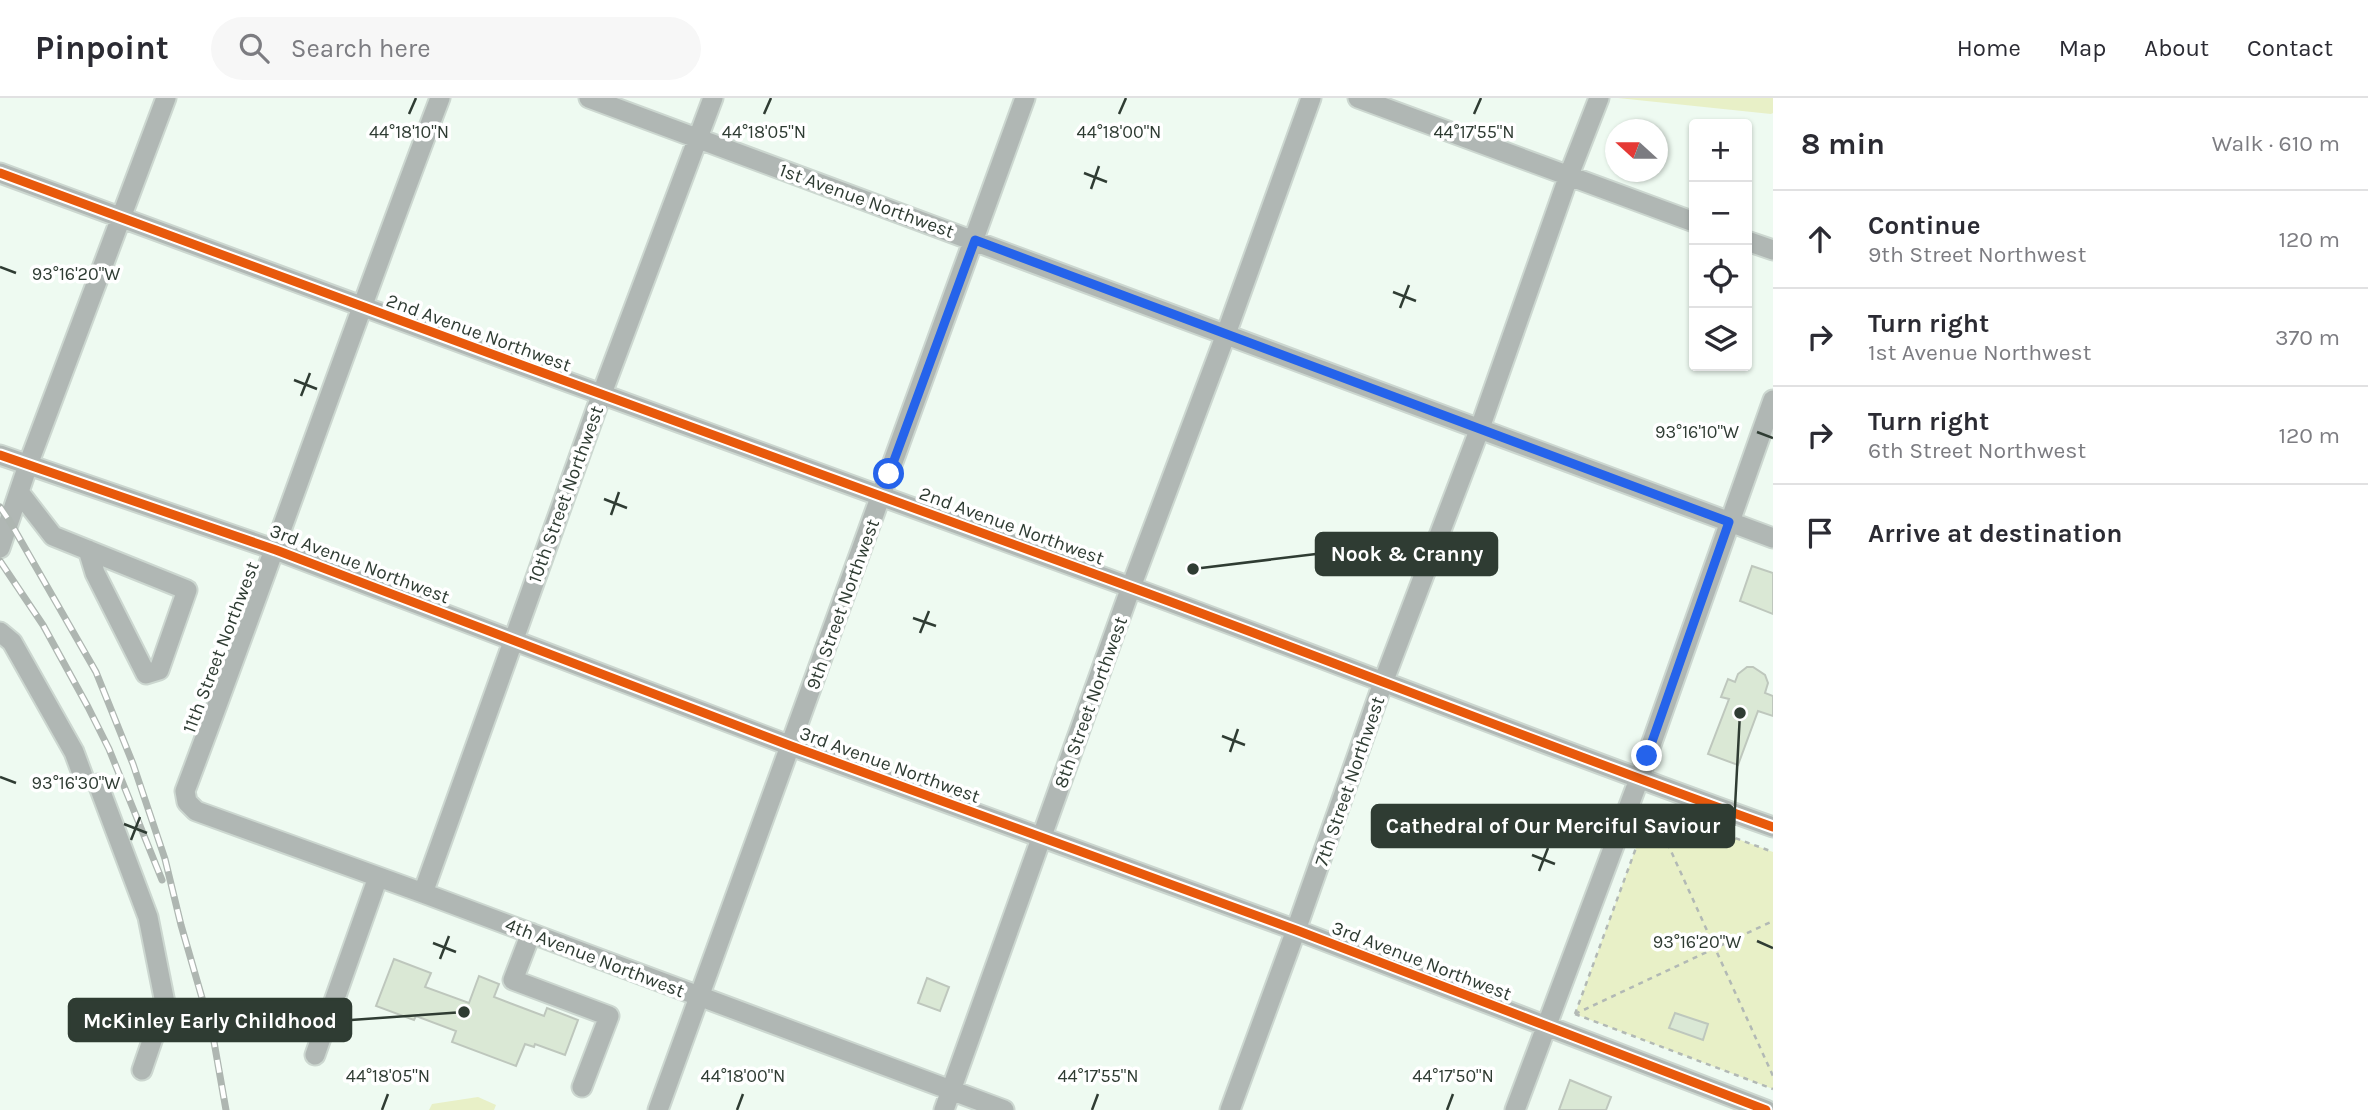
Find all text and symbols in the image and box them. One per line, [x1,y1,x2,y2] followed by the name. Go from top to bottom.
[211,17,701,80] search box
[35,29,169,67] text: Pinpoint
[235,29,273,67] icon: search
[291,33,431,64] text: Search here
[1957,34,2021,62] text: Home
[2059,34,2106,62] text: Map
[2144,34,2209,62] text: About
[2247,34,2333,62] text: Contact
[1605,119,1668,182] north arrow
[1689,119,1752,371] map controls
[1689,119,1752,182] button: +
[369,121,449,143] text: 44°18'10"N
[722,121,806,143] text: 44°18'05"N
[1077,121,1161,143] text: 44°18'00"N
[1433,121,1515,143] text: 44°17'55"N
[1801,126,1885,162] text: 8 min
[2212,130,2340,157] text: Walk · 610 m
[776,159,957,243] street label: 1st Avenue Northwest
[1689,182,1752,245] button: −
[1868,210,1980,241] text: Continue
[1801,220,1839,258] icon: ahead
[2278,226,2340,253] text: 120 m
[1868,241,2086,268] text: 9th Street Northwest
[1689,245,1752,308] button: locate
[32,263,120,285] text: 93°16'20"W
[383,289,574,377] street label: 2nd Avenue Northwest
[1689,308,1752,371] button: layers
[1868,308,1989,339] text: Turn right
[1801,318,1839,356] icon: right
[2275,324,2340,351] text: 370 m
[1868,339,2091,366] text: 1st Avenue Northwest
[524,403,608,586] street label: 10th Street Northwest
[1868,406,1989,437] text: Turn right
[1801,416,1839,454] icon: right
[1655,421,1739,443] text: 93°16'10"W
[2278,422,2340,449] text: 120 m
[1868,437,2086,464] text: 6th Street Northwest
[873,458,904,489] route start
[916,482,1107,570] street label: 2nd Avenue Northwest
[1801,514,1839,552] icon: arrive
[802,516,884,693] street label: 9th Street Northwest
[1868,518,2122,549] text: Arrive at destination
[267,520,452,608] street label: 3rd Avenue Northwest
[1316,533,1497,575] callout: Nook & Cranny
[1331,542,1484,566] text: Nook & Cranny
[178,559,264,736] street label: 11th Street Northwest
[1050,614,1132,791] street label: 8th Street Northwest
[1311,693,1389,869] street label: 7th Street Northwest
[796,722,983,808] street label: 3rd Avenue Northwest
[1631,740,1662,771] route end
[32,772,120,794] text: 93°16'30"W
[1372,805,1734,847] callout: Cathedral of Our Merciful Saviour
[1386,814,1721,838] text: Cathedral of Our Merciful Saviour
[502,914,687,1002] street label: 4th Avenue Northwest
[1329,917,1514,1005] street label: 3rd Avenue Northwest
[1653,931,1741,953] text: 93°16'20"W
[69,999,351,1041] callout: McKinley Early Childhood
[83,1009,337,1033] text: McKinley Early Childhood
[346,1065,430,1087] text: 44°18'05"N
[701,1065,785,1087] text: 44°18'00"N
[1057,1065,1139,1087] text: 44°17'55"N
[1412,1065,1494,1087] text: 44°17'50"N

